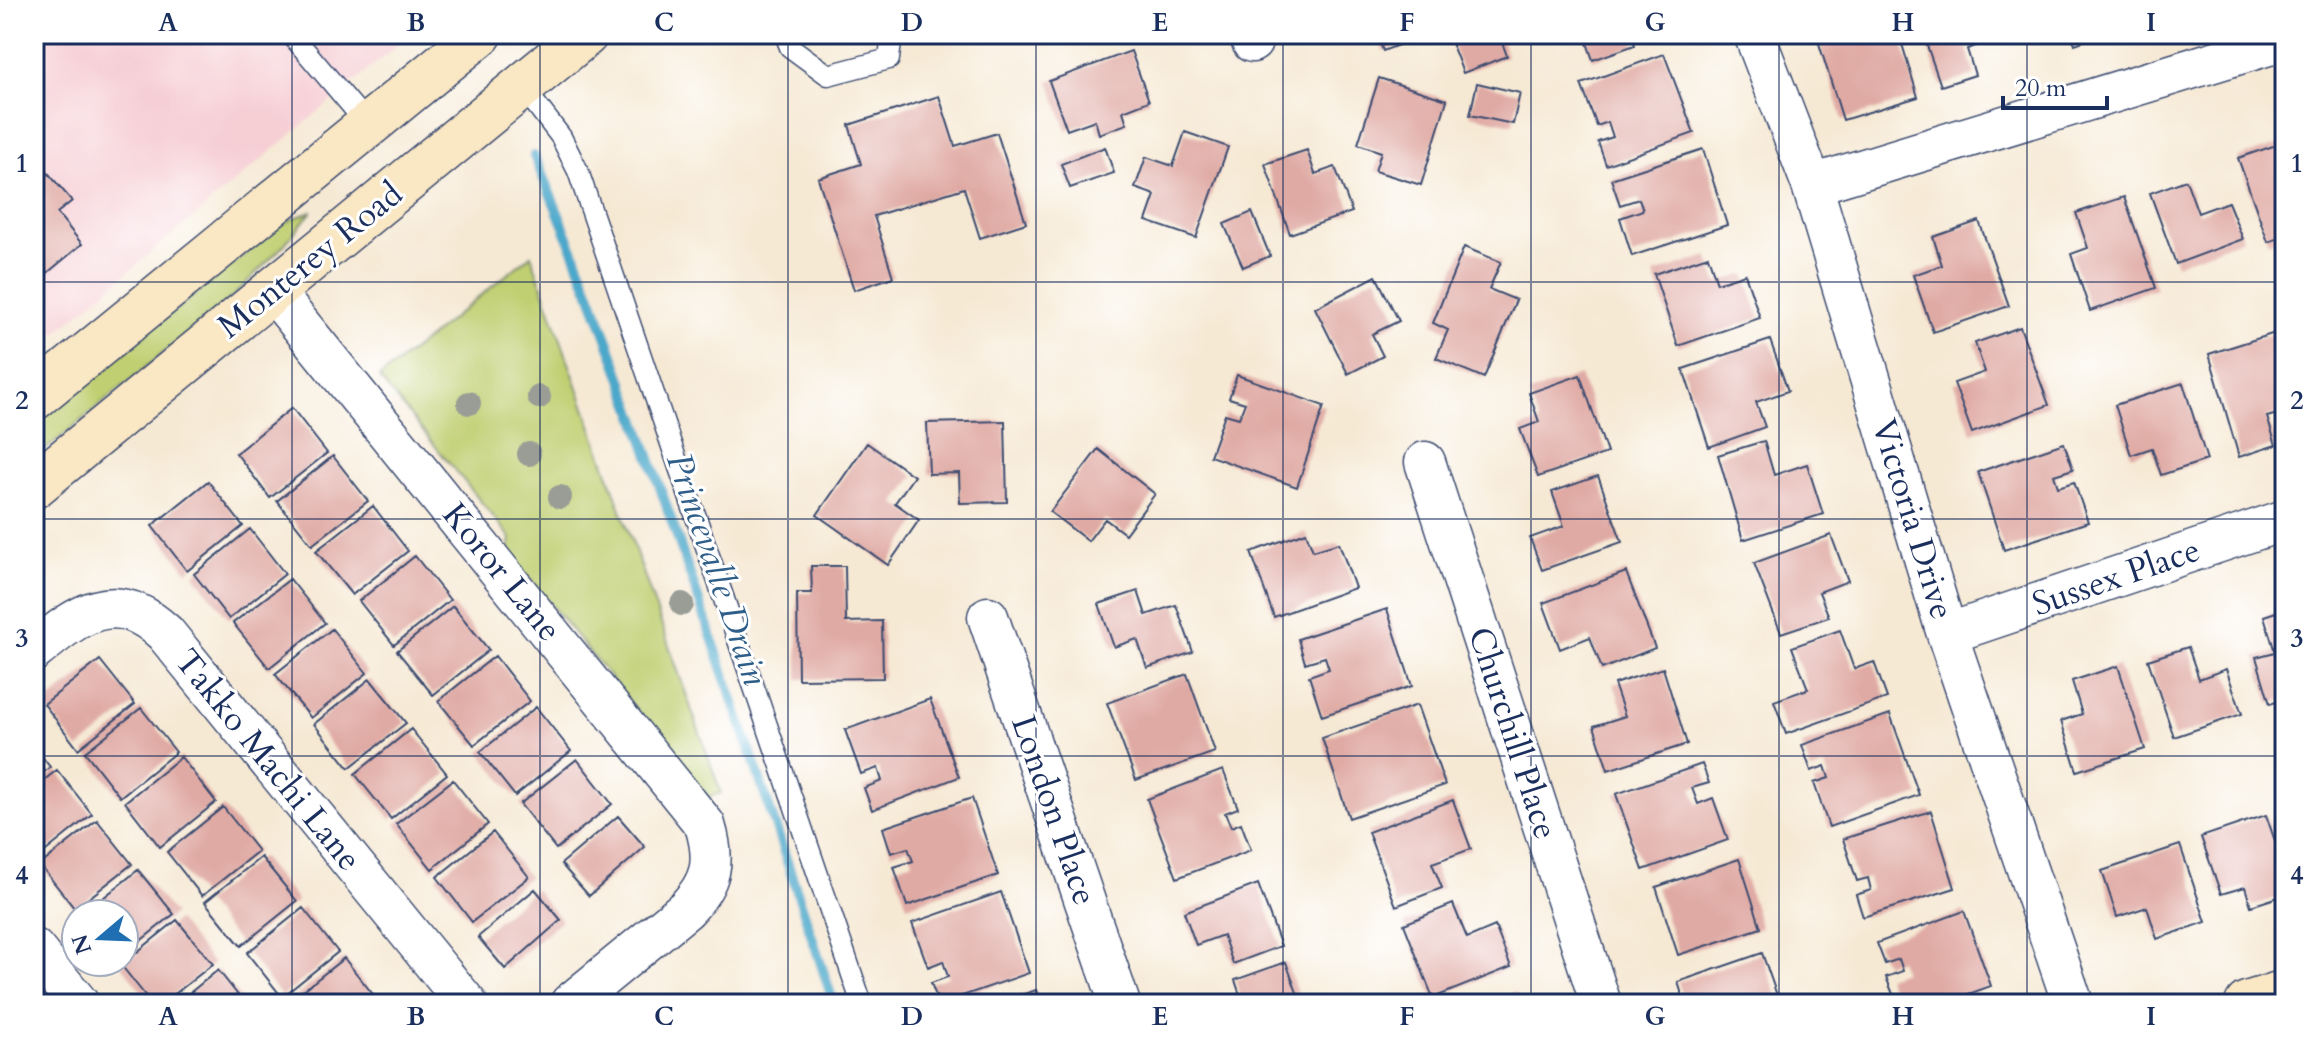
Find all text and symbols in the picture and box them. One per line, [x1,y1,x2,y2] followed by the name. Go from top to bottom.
[158,5,178,40] text: A
[407,5,425,40] text: B
[654,5,674,40] text: C
[901,5,923,40] text: D
[1152,5,1168,40] text: E
[1399,5,1415,40] text: F
[1644,5,1666,40] text: G
[1892,5,1915,40] text: H
[2146,5,2156,40] text: I
[2003,60,2107,110] scale bar
[2015,72,2067,105] text: 20 m
[15,146,29,181] text: 1
[2290,146,2304,181] text: 1
[208,171,412,349] street label: Monterey Road
[15,383,29,418] text: 2
[2290,383,2304,418] text: 2
[1861,413,1965,625] street label: Victoria Drive
[654,446,780,692] water label: Princevalle Drain
[432,493,572,651] street label: Koror Lane
[2026,527,2206,627] street label: Sussex Place
[15,621,29,656] text: 3
[1457,621,1569,845] street label: Churchill Place
[2290,621,2304,656] text: 3
[164,639,372,881] street label: Takko Machi Lane
[1000,709,1108,911] street label: London Place
[15,858,29,893] text: 4
[2290,858,2304,893] text: 4
[60,898,140,978] north arrow
[65,930,99,958] text: N
[158,999,178,1034] text: A
[407,999,425,1034] text: B
[654,999,674,1034] text: C
[901,999,923,1034] text: D
[1152,999,1168,1034] text: E
[1399,999,1415,1034] text: F
[1644,999,1666,1034] text: G
[1892,999,1915,1034] text: H
[2146,999,2156,1034] text: I

